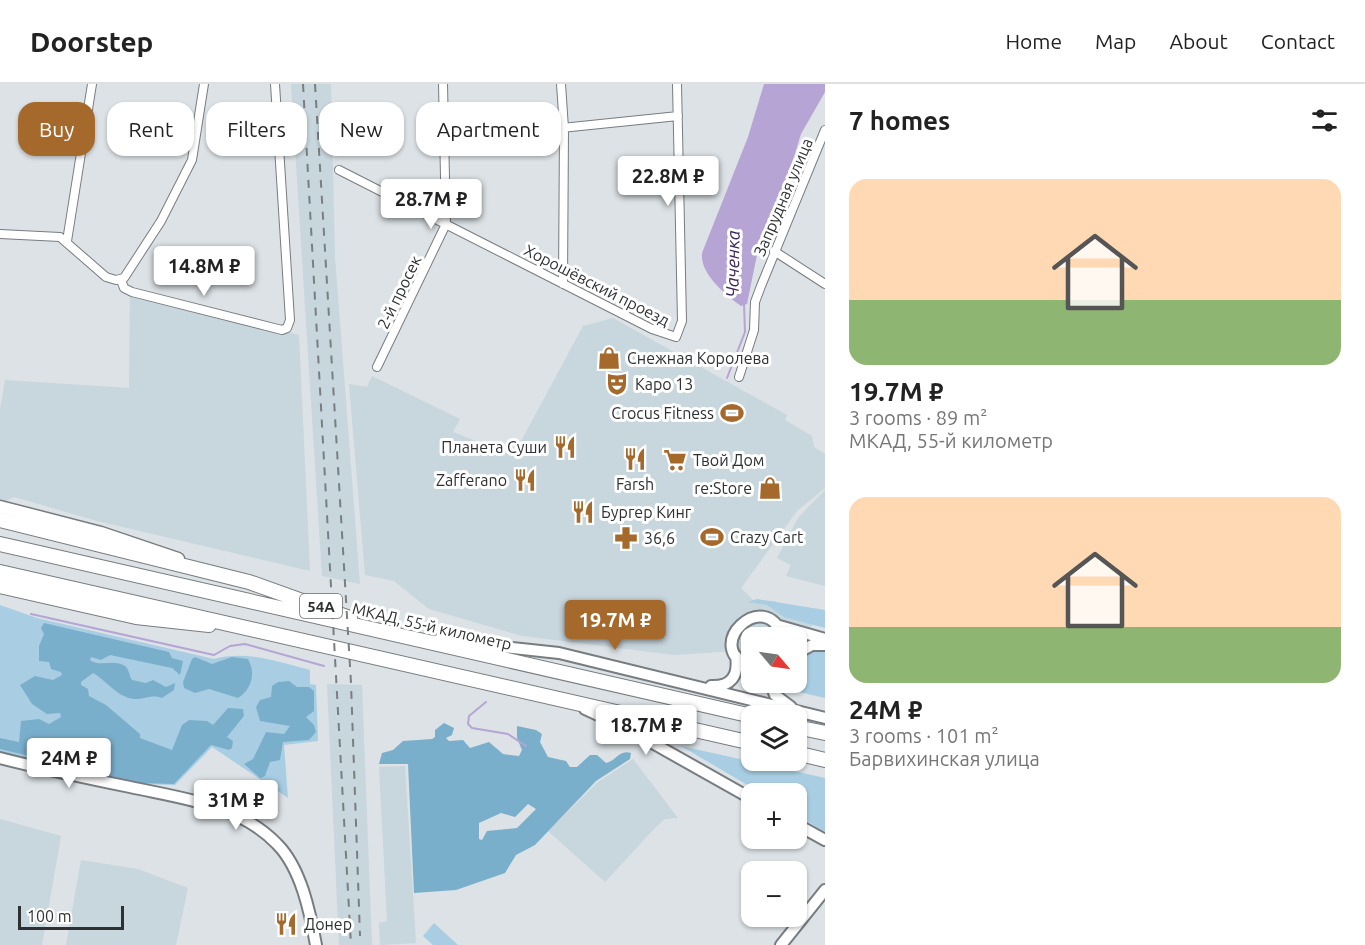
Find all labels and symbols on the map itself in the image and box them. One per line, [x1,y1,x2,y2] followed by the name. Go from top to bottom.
[750,135,816,259] street label: Запрудная улица
[613,156,723,207] pin: 22.8M ₽
[376,179,486,230] pin: 28.7M ₽
[721,230,743,298] water label: Чаченка
[521,241,673,329] street label: Хорошёвский проезд
[149,246,259,297] pin: 14.8M ₽
[374,252,424,332] street label: 2-й просек
[596,345,622,371] shop icon: Снежная Королева
[627,349,770,367] place label: Снежная Королева
[604,371,630,397] theatre icon: Каро 13
[635,375,693,393] place label: Каро 13
[719,400,745,426] sports icon: Crocus Fitness
[611,404,714,422] place label: Crocus Fitness
[552,434,578,460] restaurant icon: Планета Суши
[441,438,547,456] place label: Планета Суши
[622,446,648,472] restaurant icon: Farsh
[662,447,688,473] supermarket icon: Твой Дом
[693,451,765,469] place label: Твой Дом
[512,467,538,493] restaurant icon: Zafferano
[436,471,507,489] place label: Zafferano
[616,475,654,493] place label: Farsh
[757,475,783,501] shop icon: re:Store
[694,479,752,497] place label: re:Store
[570,499,596,525] restaurant icon: Бургер Кинг
[601,503,692,521] place label: Бургер Кинг
[699,524,725,550] sports icon: Crazy Cart
[613,525,639,551] pharmacy icon: 36,6
[730,528,804,546] place label: Crazy Cart
[644,529,675,547] place label: 36,6
[300,594,342,618] road number: 54А
[351,599,513,653] street label: МКАД, 55-й километр
[560,600,670,651] pin: 19.7M ₽
[741,627,807,693] north arrow
[591,705,701,756] pin: 18.7M ₽
[27,738,111,789] pin: 24M ₽
[194,780,278,831] pin: 31M ₽
[18,903,124,930] scale bar
[273,911,299,937] restaurant icon: Донер
[304,915,352,933] place label: Донер

